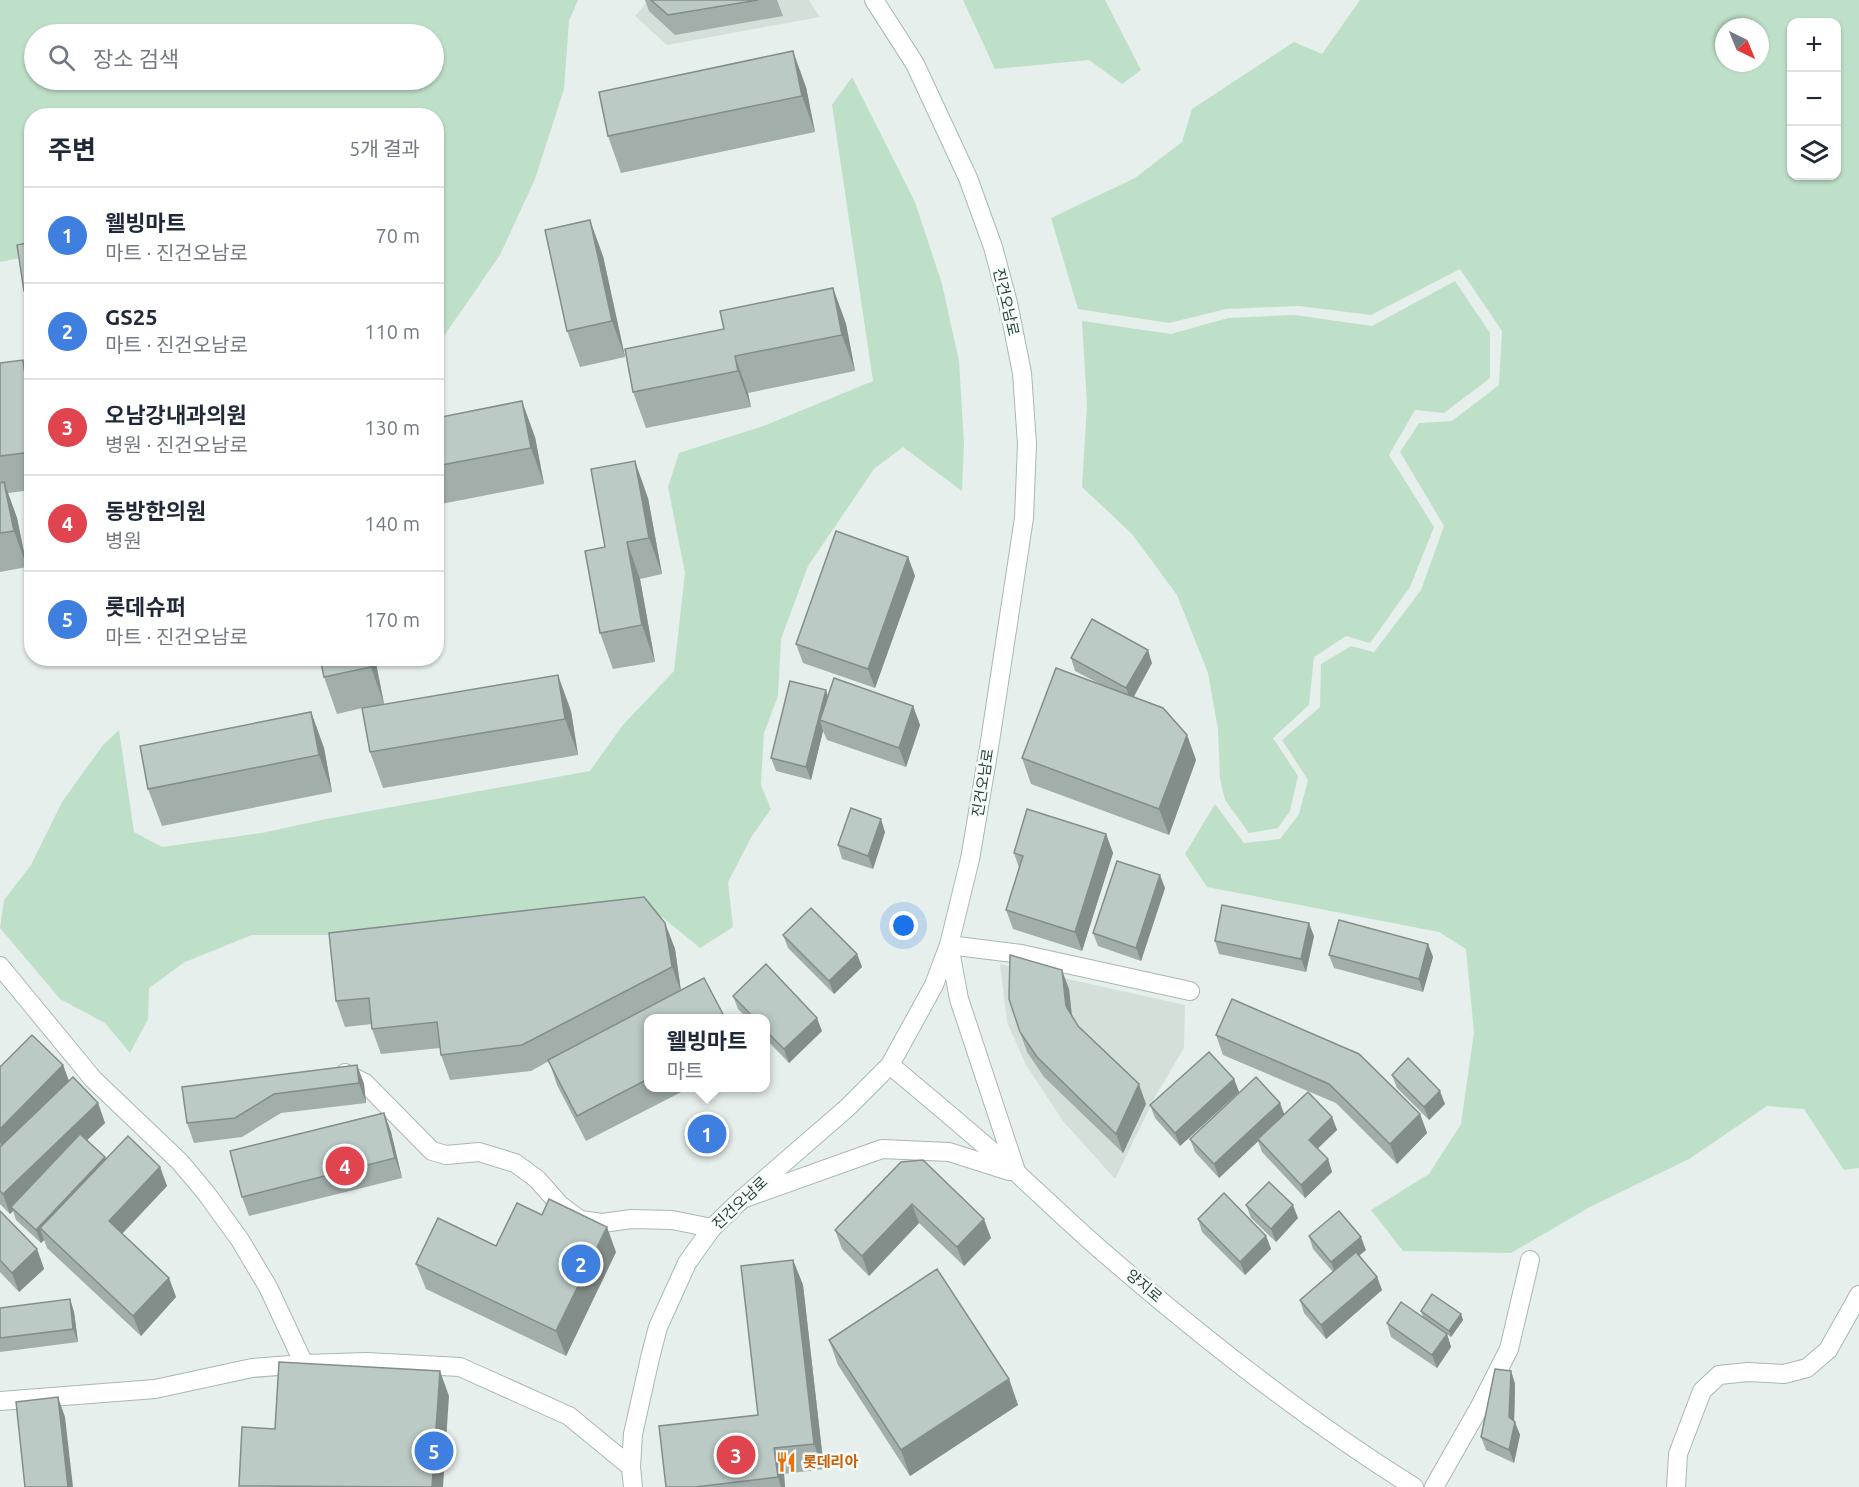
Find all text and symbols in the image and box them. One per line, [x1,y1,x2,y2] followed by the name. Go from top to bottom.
[1715,18,1769,72] north arrow
[1787,18,1841,180] map controls
[1787,18,1841,72] button: +
[24,24,444,90] search box
[45,41,78,74] icon: search
[93,46,179,71] text: 장소 검색
[1787,72,1841,126] button: −
[1787,126,1841,180] button: layers
[48,135,96,164] text: 주변
[349,137,420,160] text: 5개 결과
[105,210,186,235] text: 웰빙마트
[62,224,73,247] text: 1
[376,224,420,247] text: 70 m
[105,241,248,264] text: 마트 · 진건오남로
[990,266,1023,337] street label: 진건오남로
[105,304,158,329] text: GS25
[62,320,73,343] text: 2
[364,320,420,343] text: 110 m
[105,333,248,356] text: 마트 · 진건오남로
[105,402,247,427] text: 오남강내과의원
[62,416,73,439] text: 3
[364,416,420,439] text: 130 m
[105,433,248,456] text: 병원 · 진건오남로
[105,498,206,523] text: 동방한의원
[62,512,73,535] text: 4
[364,512,420,535] text: 140 m
[105,529,142,552] text: 병원
[105,594,186,619] text: 롯데슈퍼
[62,608,73,631] text: 5
[364,608,420,631] text: 170 m
[105,625,248,648] text: 마트 · 진건오남로
[969,748,996,818] street label: 진건오남로
[889,911,918,940] your location
[644,1014,770,1092] popup
[667,1028,747,1053] text: 웰빙마트
[667,1059,703,1082] text: 마트
[688,1112,726,1156] pin: 1
[326,1144,364,1188] pin: 4
[709,1173,771,1232] street label: 진건오남로
[562,1242,600,1286] pin: 2
[1123,1266,1166,1305] street label: 양지로
[414,1428,454,1474] pin: 5
[716,1432,756,1478] pin: 3
[774,1450,798,1474] restaurant icon: 롯데리아
[803,1453,858,1470] place label: 롯데리아

